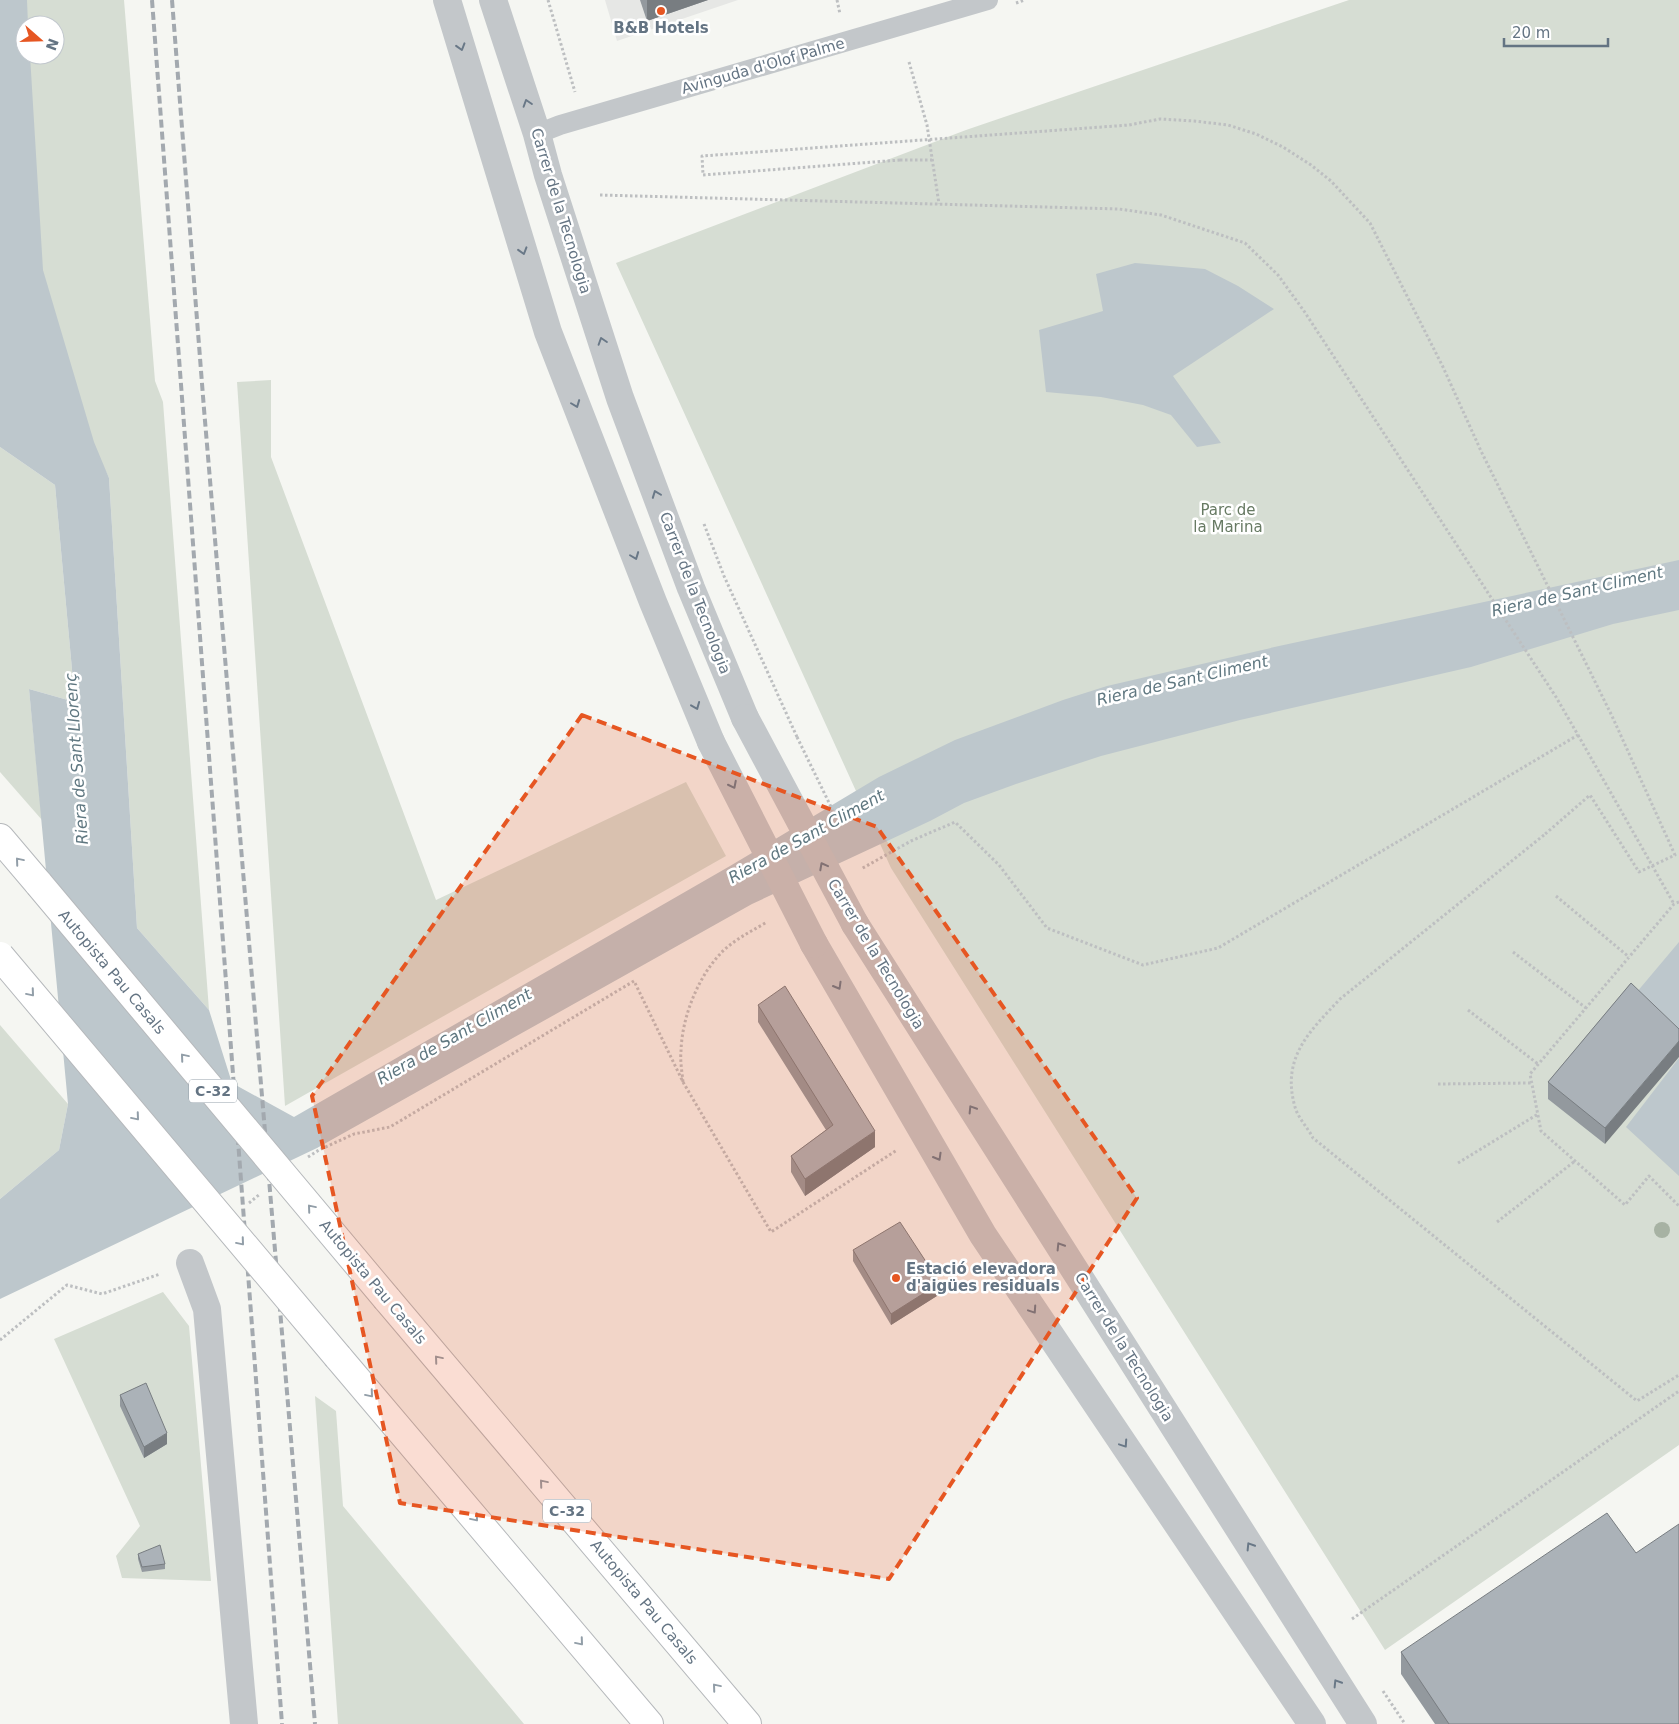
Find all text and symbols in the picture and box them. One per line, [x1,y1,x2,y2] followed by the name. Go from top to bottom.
[655,5,667,17] marker: B&B Hotels
[15,15,65,65] north arrow
[1504,15,1608,47] scale bar
[613,19,709,37] place label: B&B Hotels
[1512,24,1550,42] text: 20 m
[679,34,847,98] street label: Avinguda d'Olof Palme
[43,36,62,53] text: N
[456,42,466,50] one-way arrow
[523,99,533,107] one-way arrow
[527,126,595,296] street label: Carrer de la Tecnologia
[518,246,528,254] one-way arrow
[597,337,607,346] one-way arrow
[570,400,580,408] one-way arrow
[652,490,662,499] one-way arrow
[1193,501,1263,536] park label: Parc de la Marina
[656,509,734,677] street label: Carrer de la Tecnologia
[629,551,639,560] one-way arrow
[1490,562,1665,620] water label: Riera de Sant Climent
[1095,651,1270,709] water label: Riera de Sant Climent
[61,672,92,845] water label: Riera de Sant Llorenç
[690,702,700,710] one-way arrow
[727,780,737,789] one-way arrow
[725,785,888,887] water label: Riera de Sant Climent
[17,858,25,867] one-way arrow
[820,862,830,871] one-way arrow
[824,876,928,1032] street label: Carrer de la Tecnologia
[55,906,169,1038] street label: Autopista Pau Casals
[832,981,842,990] one-way arrow
[374,984,536,1088] water label: Riera de Sant Climent
[26,988,35,997] one-way arrow
[180,1053,189,1062] one-way arrow
[189,1080,237,1102] road number: C-32
[969,1105,979,1114] one-way arrow
[130,1112,139,1121] one-way arrow
[931,1152,941,1161] one-way arrow
[307,1204,316,1213] one-way arrow
[316,1216,430,1348] street label: Autopista Pau Casals
[235,1236,244,1245] one-way arrow
[1056,1243,1066,1252] one-way arrow
[906,1260,1060,1295] place label: Estació elevadora d'aigües residuals
[1071,1269,1177,1425] street label: Carrer de la Tecnologia
[890,1272,902,1284] marker: Estació elevadora d'aigües residuals
[1027,1304,1036,1313] one-way arrow
[435,1355,444,1364] one-way arrow
[364,1389,373,1398] one-way arrow
[1118,1439,1127,1448] one-way arrow
[540,1479,549,1488] one-way arrow
[543,1500,591,1522] road number: C-32
[469,1513,478,1522] one-way arrow
[587,1536,701,1668] street label: Autopista Pau Casals
[1247,1542,1256,1551] one-way arrow
[574,1637,583,1646] one-way arrow
[1334,1679,1344,1688] one-way arrow
[713,1683,722,1692] one-way arrow

